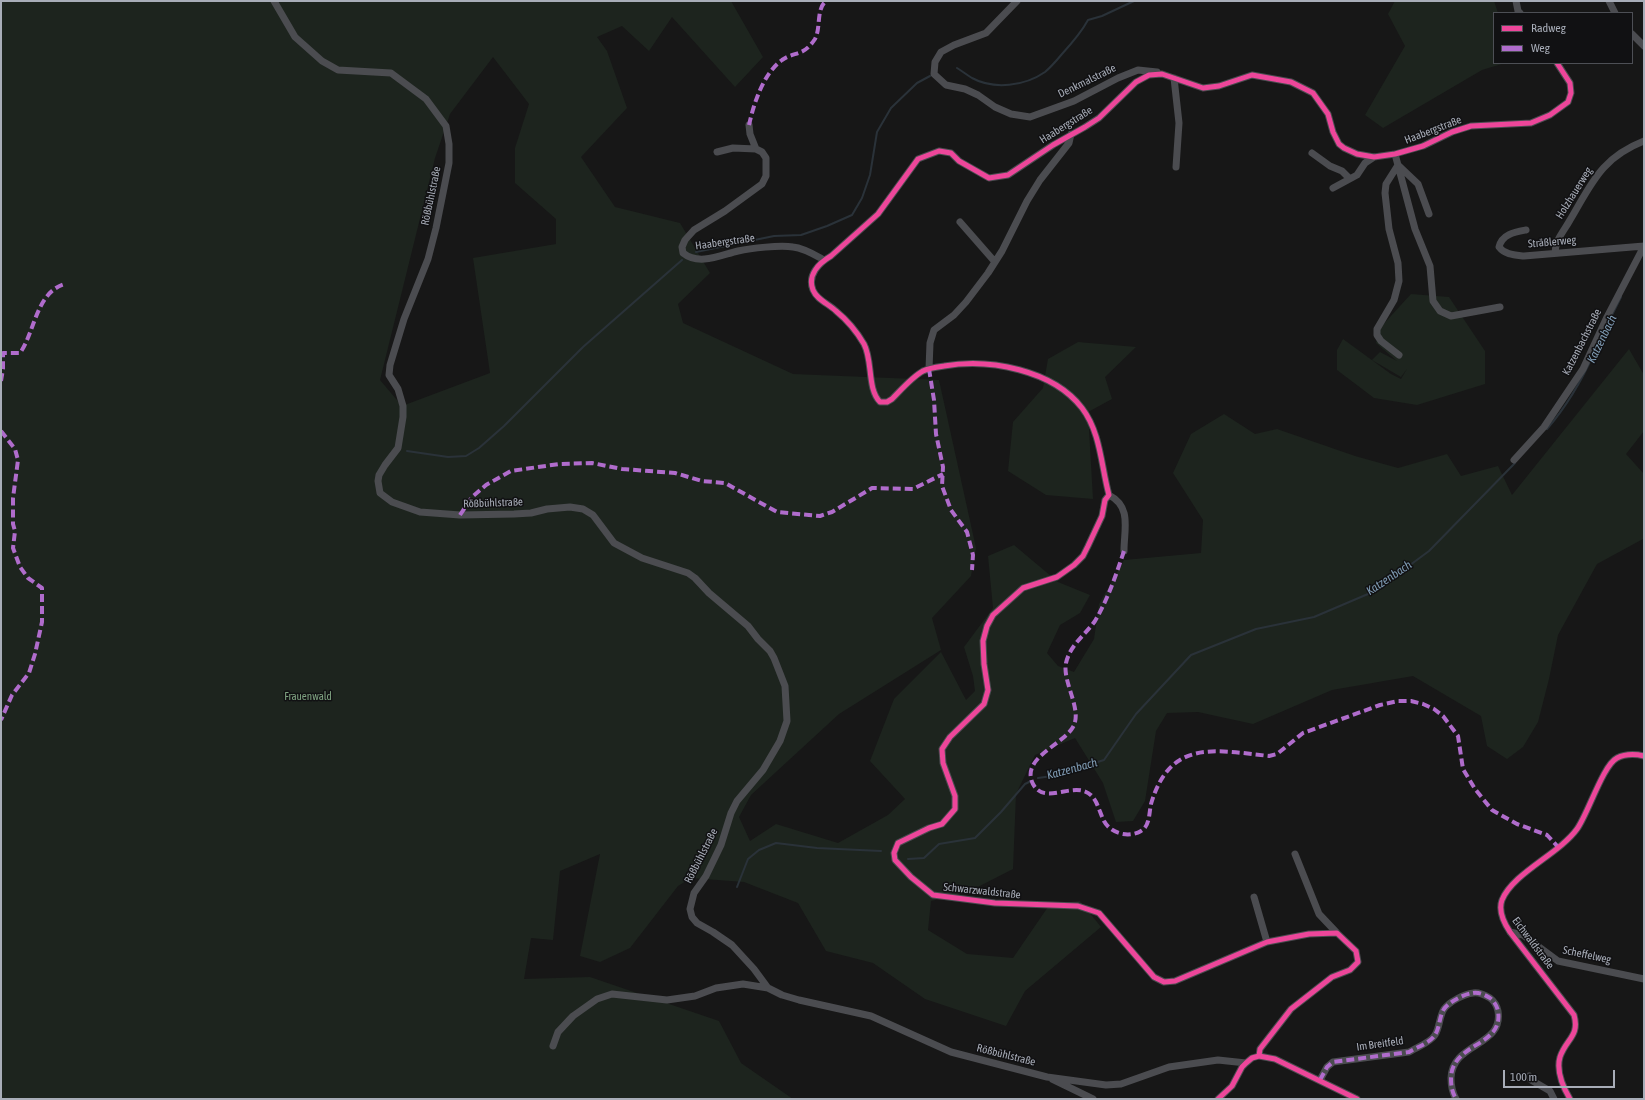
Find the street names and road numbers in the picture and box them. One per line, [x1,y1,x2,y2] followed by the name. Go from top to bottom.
[1056,61,1118,101] street label: Denkmalstraße
[1037,104,1095,146] street label: Haabergstraße
[1403,113,1463,147] street label: Haabergstraße
[418,165,444,227] street label: Rößbühlstraße
[1553,165,1595,221] street label: Holzhauerweg
[694,231,756,253] street label: Haabergstraße
[1527,233,1577,251] street label: Sträßlerweg
[1560,307,1604,377] street label: Katzenbachstraße
[463,495,523,511] street label: Rößbühlstraße
[682,826,720,886] street label: Rößbühlstraße
[943,880,1021,902] street label: Schwarzwaldstraße
[1509,914,1557,972] street label: Eichwaldstraße
[1562,943,1612,967] street label: Scheffelweg
[1356,1034,1404,1054] street label: Im Breitfeld
[975,1041,1037,1069] street label: Rößbühlstraße

